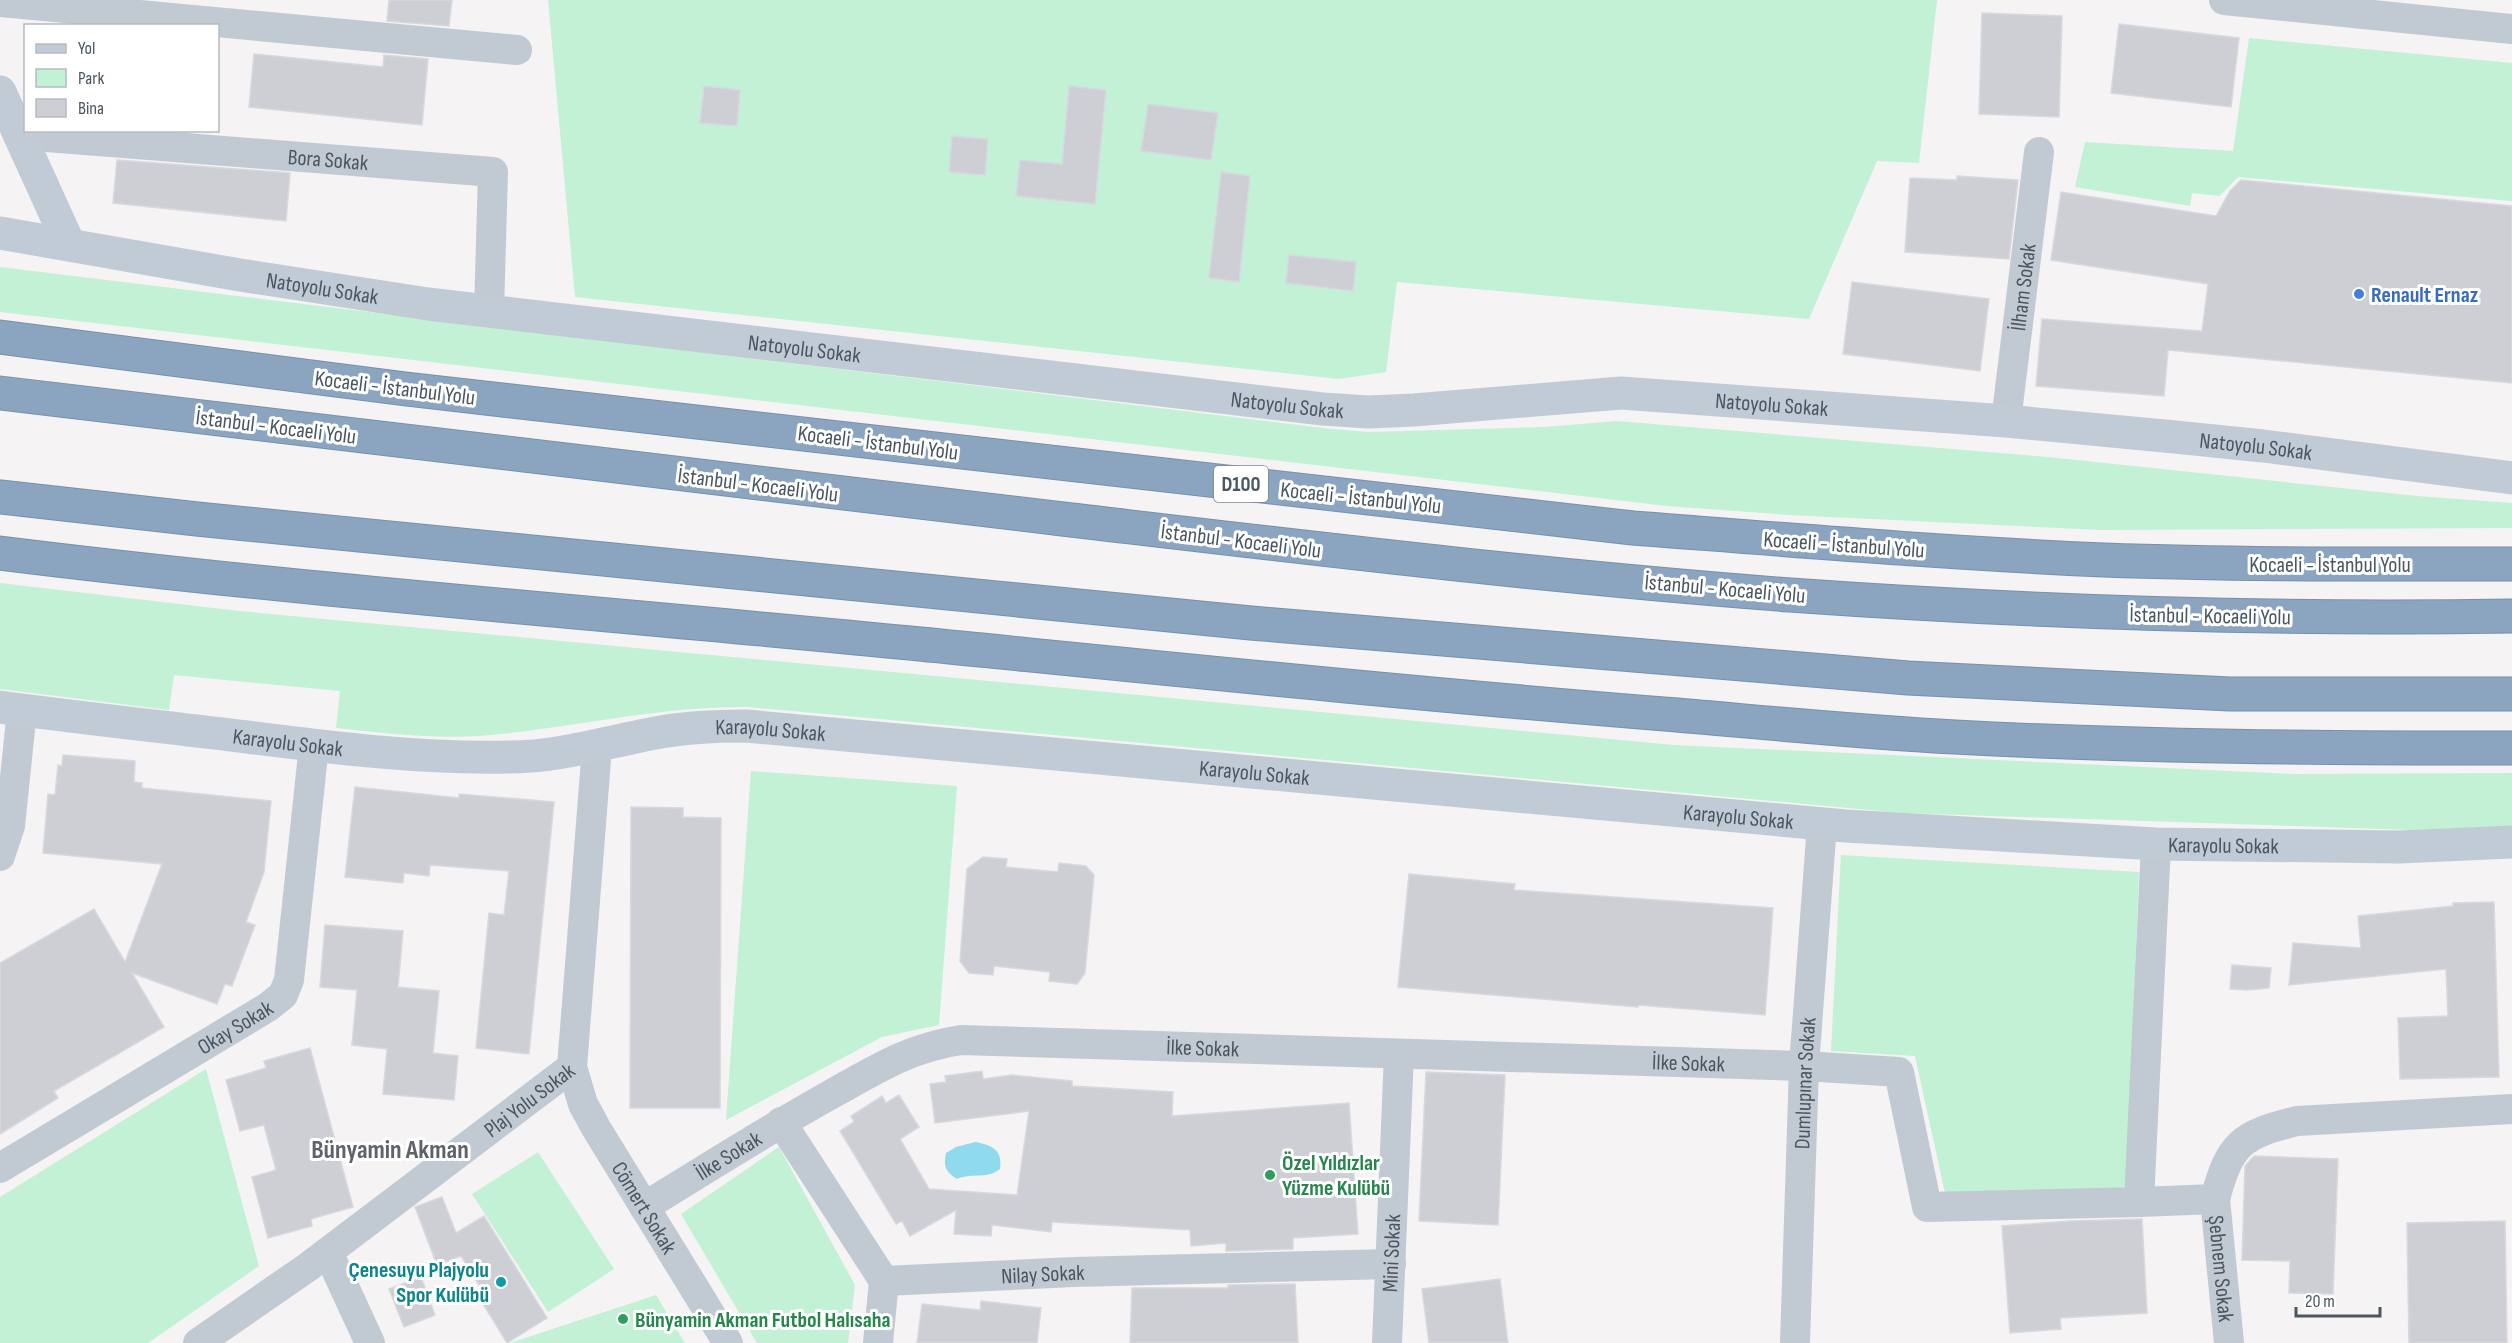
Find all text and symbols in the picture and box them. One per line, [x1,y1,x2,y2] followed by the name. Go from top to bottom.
[24,24,219,132] legend
[78,38,95,59] text: Yol
[78,68,104,89] text: Park
[78,98,104,119] text: Bina
[287,144,370,177] street label: Bora Sokak
[2005,241,2043,332] street label: İlham Sokak
[264,267,381,311] street label: Natoyolu Sokak
[2371,282,2479,309] place label: Renault Ernaz
[2352,287,2366,301] marker: Renault Ernaz
[747,330,863,370] street label: Natoyolu Sokak
[313,365,477,412] street label: Kocaeli - İstanbul Yolu
[1229,386,1345,425] street label: Natoyolu Sokak
[1714,388,1830,423] street label: Natoyolu Sokak
[194,404,358,451] street label: İstanbul - Kocaeli Yolu
[796,420,960,467] street label: Kocaeli - İstanbul Yolu
[2198,428,2314,467] street label: Natoyolu Sokak
[676,462,840,509] street label: İstanbul - Kocaeli Yolu
[1214,466,1268,502] road number: D100
[1279,477,1443,520] street label: Kocaeli - İstanbul Yolu
[1159,518,1323,565] street label: İstanbul - Kocaeli Yolu
[1762,526,1925,565] street label: Kocaeli - İstanbul Yolu
[2249,552,2411,579] street label: Kocaeli - İstanbul Yolu
[1643,569,1806,610] street label: İstanbul - Kocaeli Yolu
[2129,602,2291,631] street label: İstanbul - Kocaeli Yolu
[715,714,827,748] street label: Karayolu Sokak
[231,723,345,763] street label: Karayolu Sokak
[1198,755,1311,792] street label: Karayolu Sokak
[1682,799,1795,836] street label: Karayolu Sokak
[2168,832,2280,861] street label: Karayolu Sokak
[193,995,279,1061] street label: Okay Sokak
[1789,1016,1823,1150] street label: Dumlupınar Sokak
[1166,1034,1240,1064] street label: İlke Sokak
[1652,1049,1726,1079] street label: İlke Sokak
[479,1057,581,1144] street label: Plaj Yolu Sokak
[691,1125,768,1187] street label: İlke Sokak
[311,1135,469,1166] district label: Bünyamin Akman
[1282,1150,1390,1202] place label: Özel Yıldızlar Yüzme Kulübü
[605,1157,682,1260] street label: Cömert Sokak
[1263,1168,1277,1182] marker: Özel Yıldızlar Yüzme Kulübü
[1377,1213,1407,1293] street label: Mini Sokak
[2202,1214,2239,1324] street label: Şebnem Sokak
[349,1257,489,1309] place label: Çenesuyu Plajyolu Spor Kulübü
[1000,1260,1086,1290] street label: Nilay Sokak
[494,1275,508,1289] marker: Çenesuyu Plajyolu Spor Kulübü
[2296,1280,2380,1318] scale bar
[2305,1291,2335,1312] text: 20 m
[635,1307,890,1334] place label: Bünyamin Akman Futbol Halısaha
[616,1312,630,1326] marker: Bünyamin Akman Futbol Halısaha

